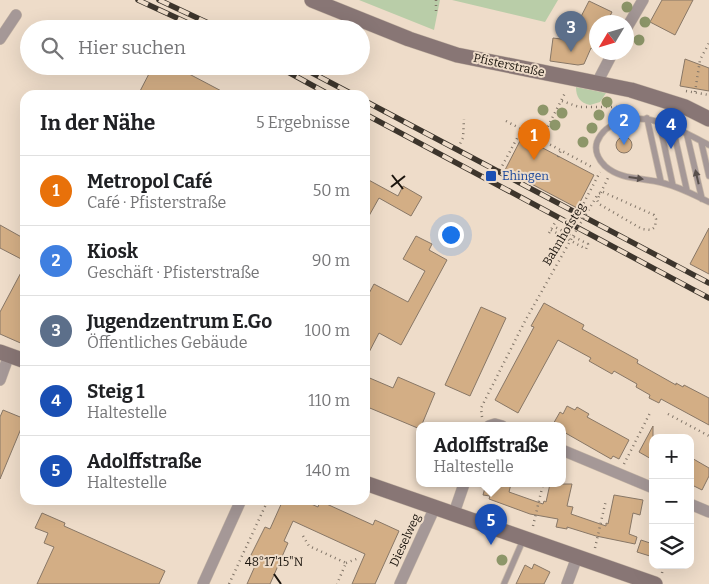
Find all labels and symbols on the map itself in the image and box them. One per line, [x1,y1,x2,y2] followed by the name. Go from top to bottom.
[555,11,587,52] pin: 3
[589,15,634,60] north arrow
[472,51,546,79] street label: Pfisterstraße
[608,104,640,145] pin: 2
[655,108,687,149] pin: 4
[518,119,550,160] pin: 1
[484,169,498,183] marker: Ehingen
[502,169,549,183] place label: Ehingen
[693,170,701,185] one-way arrow
[628,175,644,183] one-way arrow
[540,200,588,268] street label: Bahnhofsteg
[438,222,464,248] your location
[475,504,507,545] pin: 5
[387,511,423,569] street label: Dieselweg
[245,555,304,569] text: 48°17'15"N

